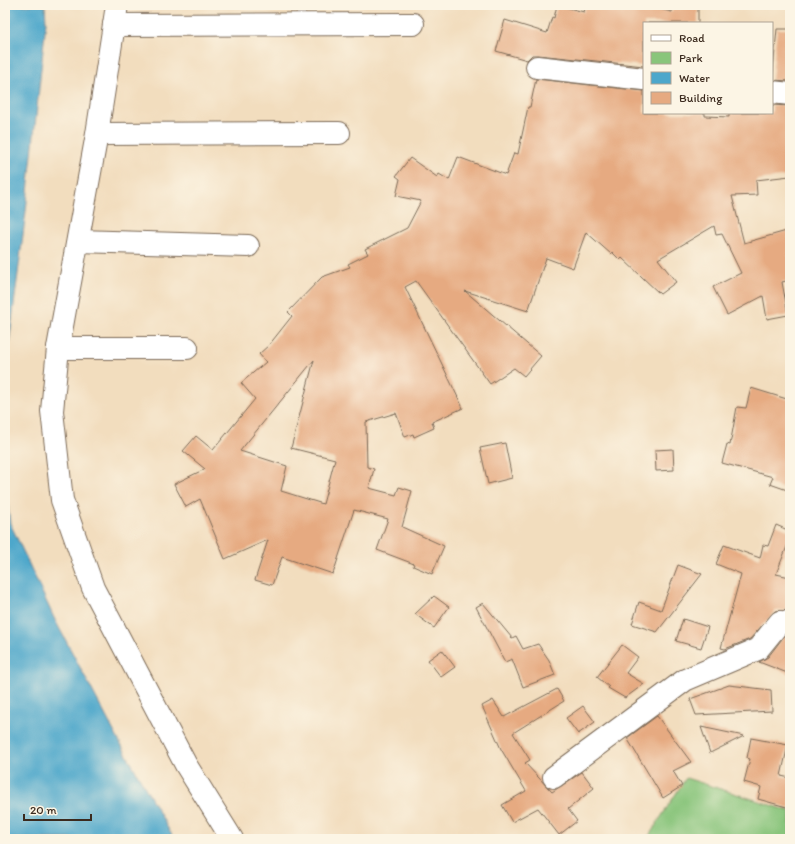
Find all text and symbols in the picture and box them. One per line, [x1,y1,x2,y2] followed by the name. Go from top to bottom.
[643,22,773,114] legend
[679,31,705,45] text: Road
[679,51,703,65] text: Park
[679,71,710,85] text: Water
[679,91,723,105] text: Building
[24,796,91,822] scale bar
[30,803,57,817] text: 20 m

